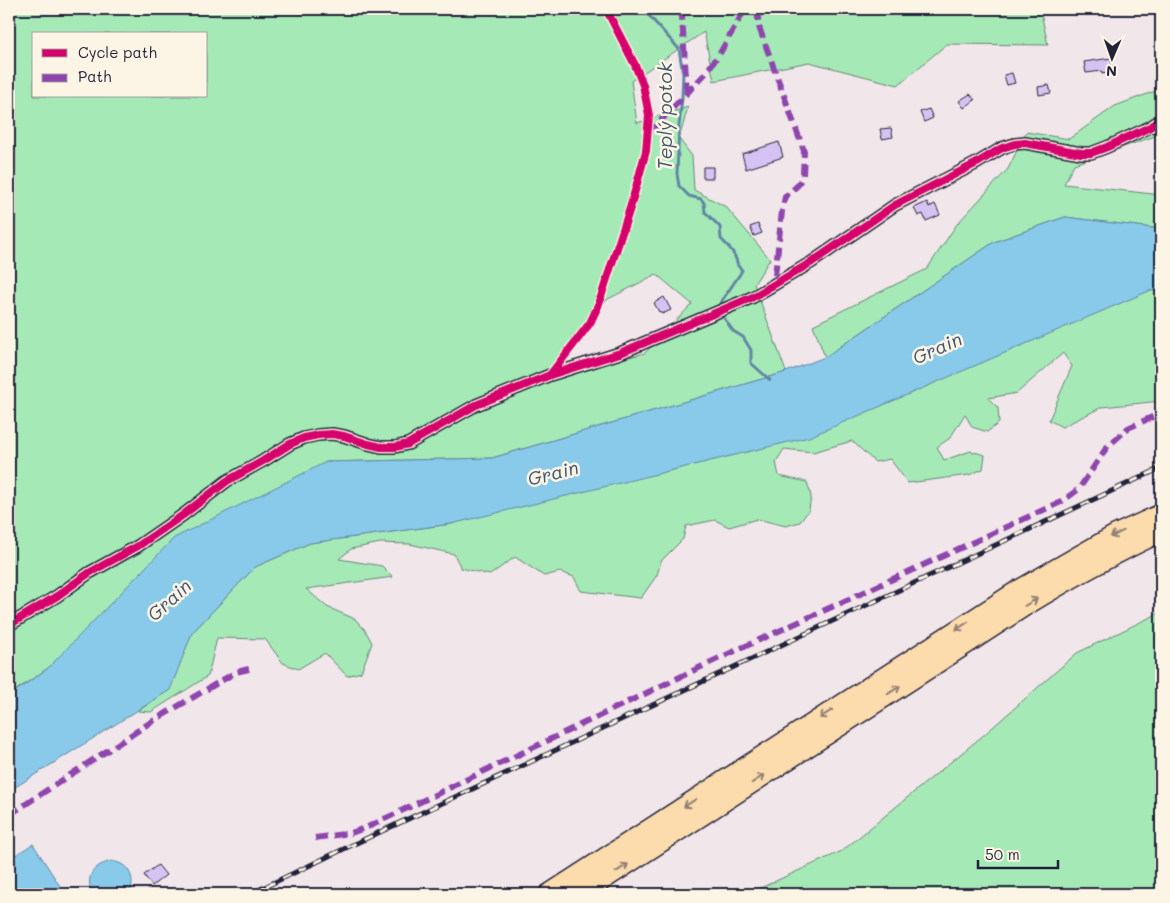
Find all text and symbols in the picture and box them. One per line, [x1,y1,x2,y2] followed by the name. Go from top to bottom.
[32,32,208,98] legend
[1088,32,1138,82] north arrow
[78,42,157,62] text: Cycle path
[652,61,677,170] water label: Teplý potok
[1106,62,1117,81] text: N
[78,66,112,86] text: Path
[908,326,966,369] water label: Grain
[525,454,581,491] water label: Grain
[1110,530,1125,539] one-way arrow
[141,573,196,626] water label: Grain
[1023,597,1037,607] one-way arrow
[956,621,970,631] one-way arrow
[887,685,901,696] one-way arrow
[819,709,833,720] one-way arrow
[751,774,765,784] one-way arrow
[683,798,697,808] one-way arrow
[978,838,1058,870] scale bar
[985,844,1020,864] text: 50 m
[614,862,628,872] one-way arrow

